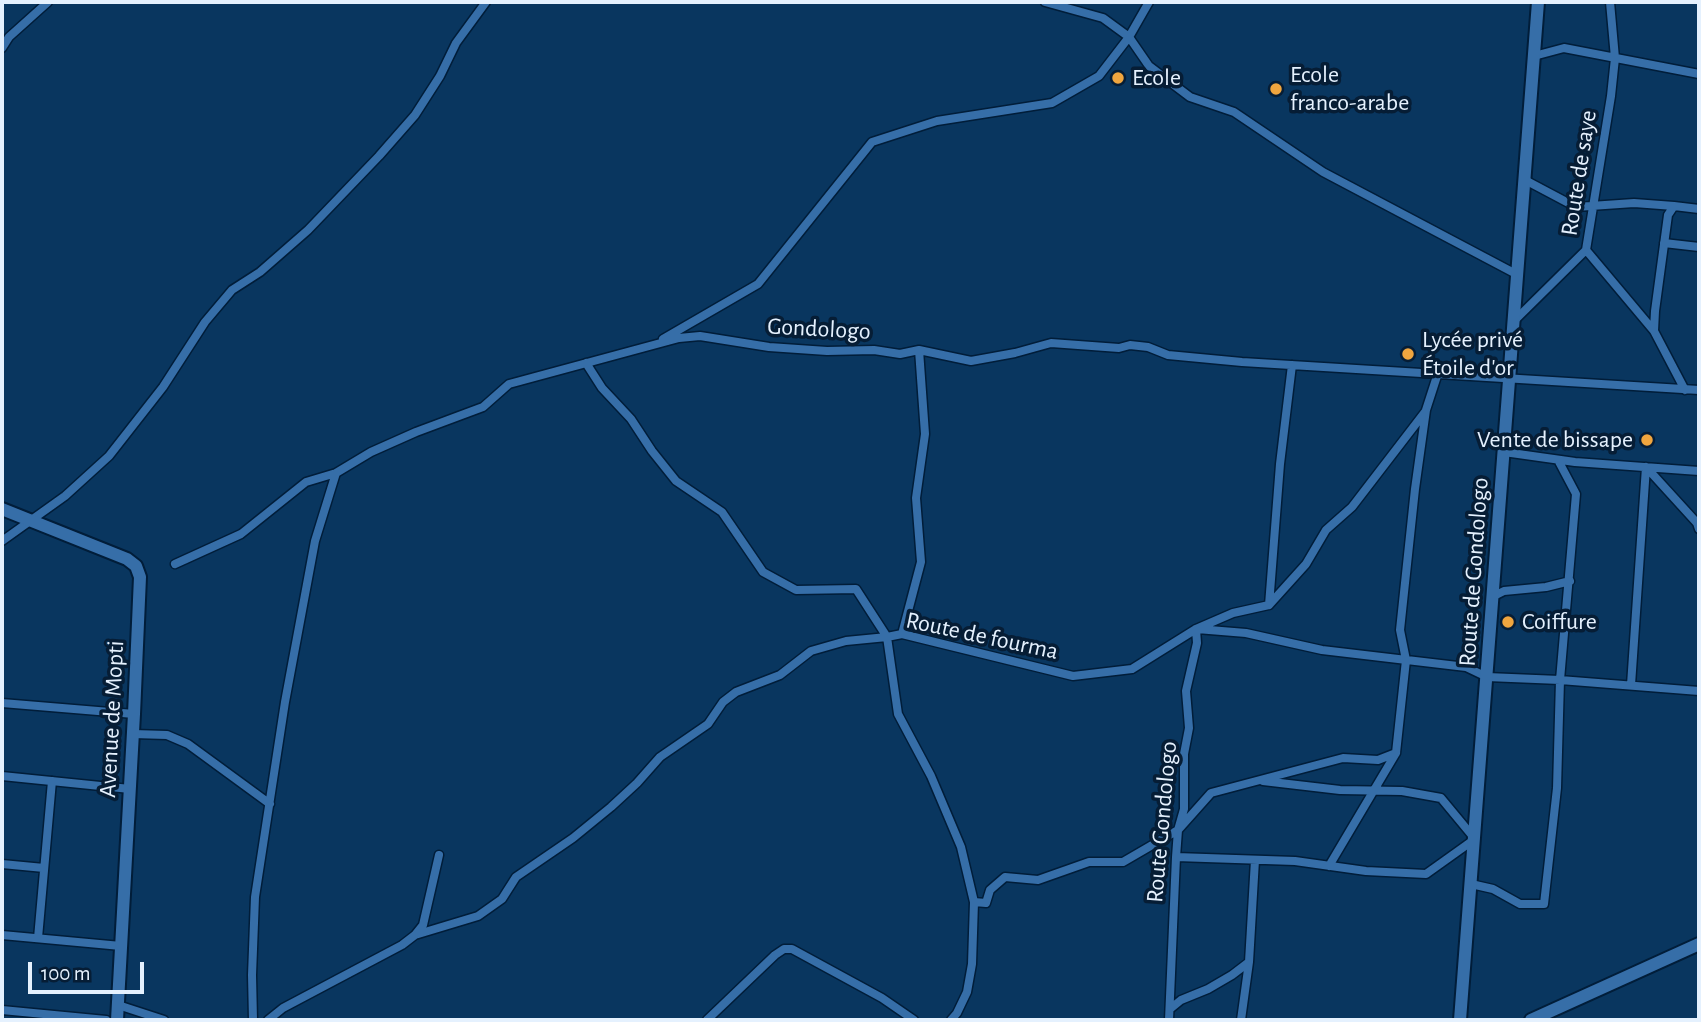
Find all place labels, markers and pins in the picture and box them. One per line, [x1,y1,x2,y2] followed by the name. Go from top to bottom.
[1290,61,1409,117] place label: Ecole franco-arabe
[1132,64,1181,92] place label: Ecole
[1110,70,1126,86] marker: Ecole
[1268,81,1284,97] marker: Ecole franco-arabe
[1422,326,1523,382] place label: Lycée privé Étoile d'or
[1400,346,1416,362] marker: Lycée privé Étoile d'or
[1477,426,1633,454] place label: Vente de bissape
[1639,432,1655,448] marker: Vente de bissape
[1522,608,1597,636] place label: Coiffure
[1500,614,1516,630] marker: Coiffure

